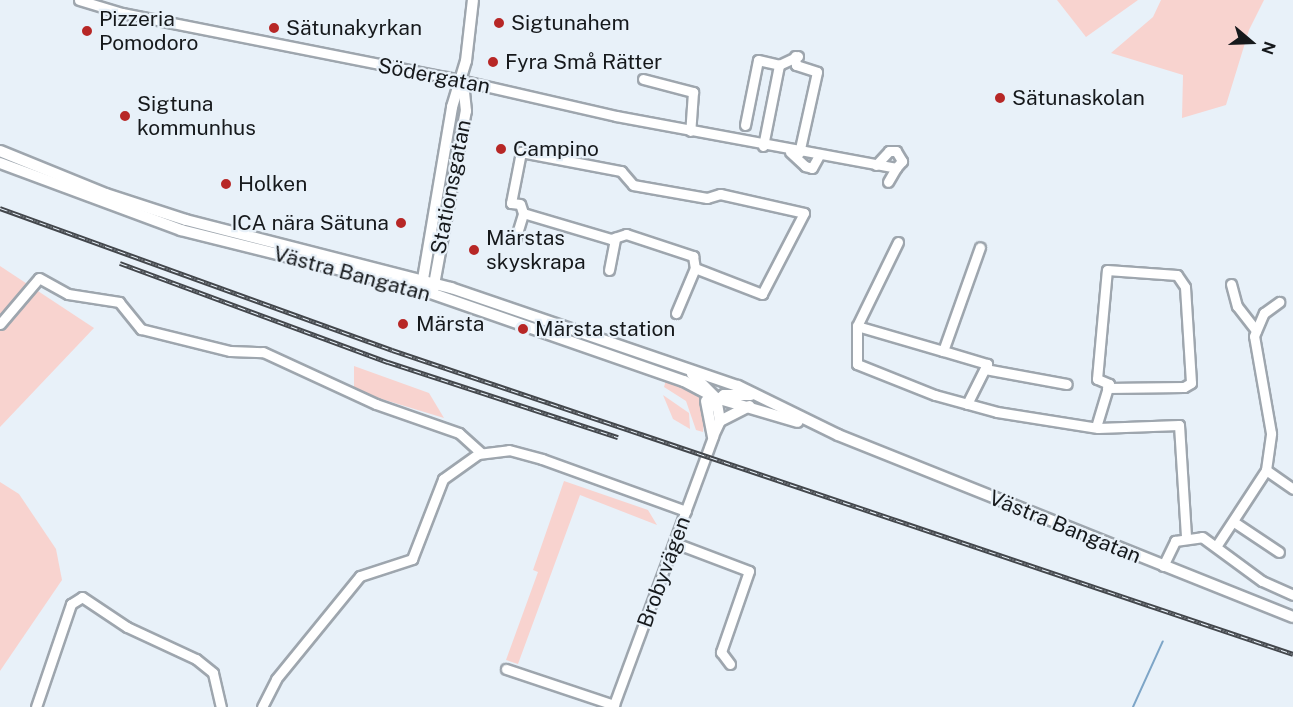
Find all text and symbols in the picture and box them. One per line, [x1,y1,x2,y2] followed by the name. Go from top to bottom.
[99,6,198,56] place label: Pizzeria Pomodoro
[511,10,630,36] place label: Sigtunahem
[1221,12,1281,72] north arrow
[286,15,422,41] place label: Sätunakyrkan
[492,16,506,30] marker: Sigtunahem
[267,21,281,35] marker: Sätunakyrkan
[80,24,94,38] marker: Pizzeria Pomodoro
[1257,39,1280,57] text: N
[505,49,662,75] place label: Fyra Små Rätter
[376,53,492,99] street label: Södergatan
[486,55,500,69] marker: Fyra Små Rätter
[1012,85,1145,111] place label: Sätunaskolan
[137,91,256,141] place label: Sigtuna kommunhus
[993,91,1007,105] marker: Sätunaskolan
[118,109,132,123] marker: Sigtuna kommunhus
[426,118,476,256] street label: Stationsgatan
[513,136,599,162] place label: Campino
[494,142,508,156] marker: Campino
[238,171,307,197] place label: Holken
[219,177,233,191] marker: Holken
[231,210,389,236] place label: ICA nära Sätuna
[394,216,408,230] marker: ICA nära Sätuna
[486,225,586,275] place label: Märstas skyskrapa
[271,241,433,307] street label: Västra Bangatan
[467,243,481,257] marker: Märstas skyskrapa
[416,311,484,337] place label: Märsta
[394,315,412,333] marker: Märsta
[535,316,675,342] place label: Märsta station
[516,322,530,336] marker: Märsta station
[985,485,1145,569] street label: Västra Bangatan
[632,513,696,631] street label: Brobyvägen

